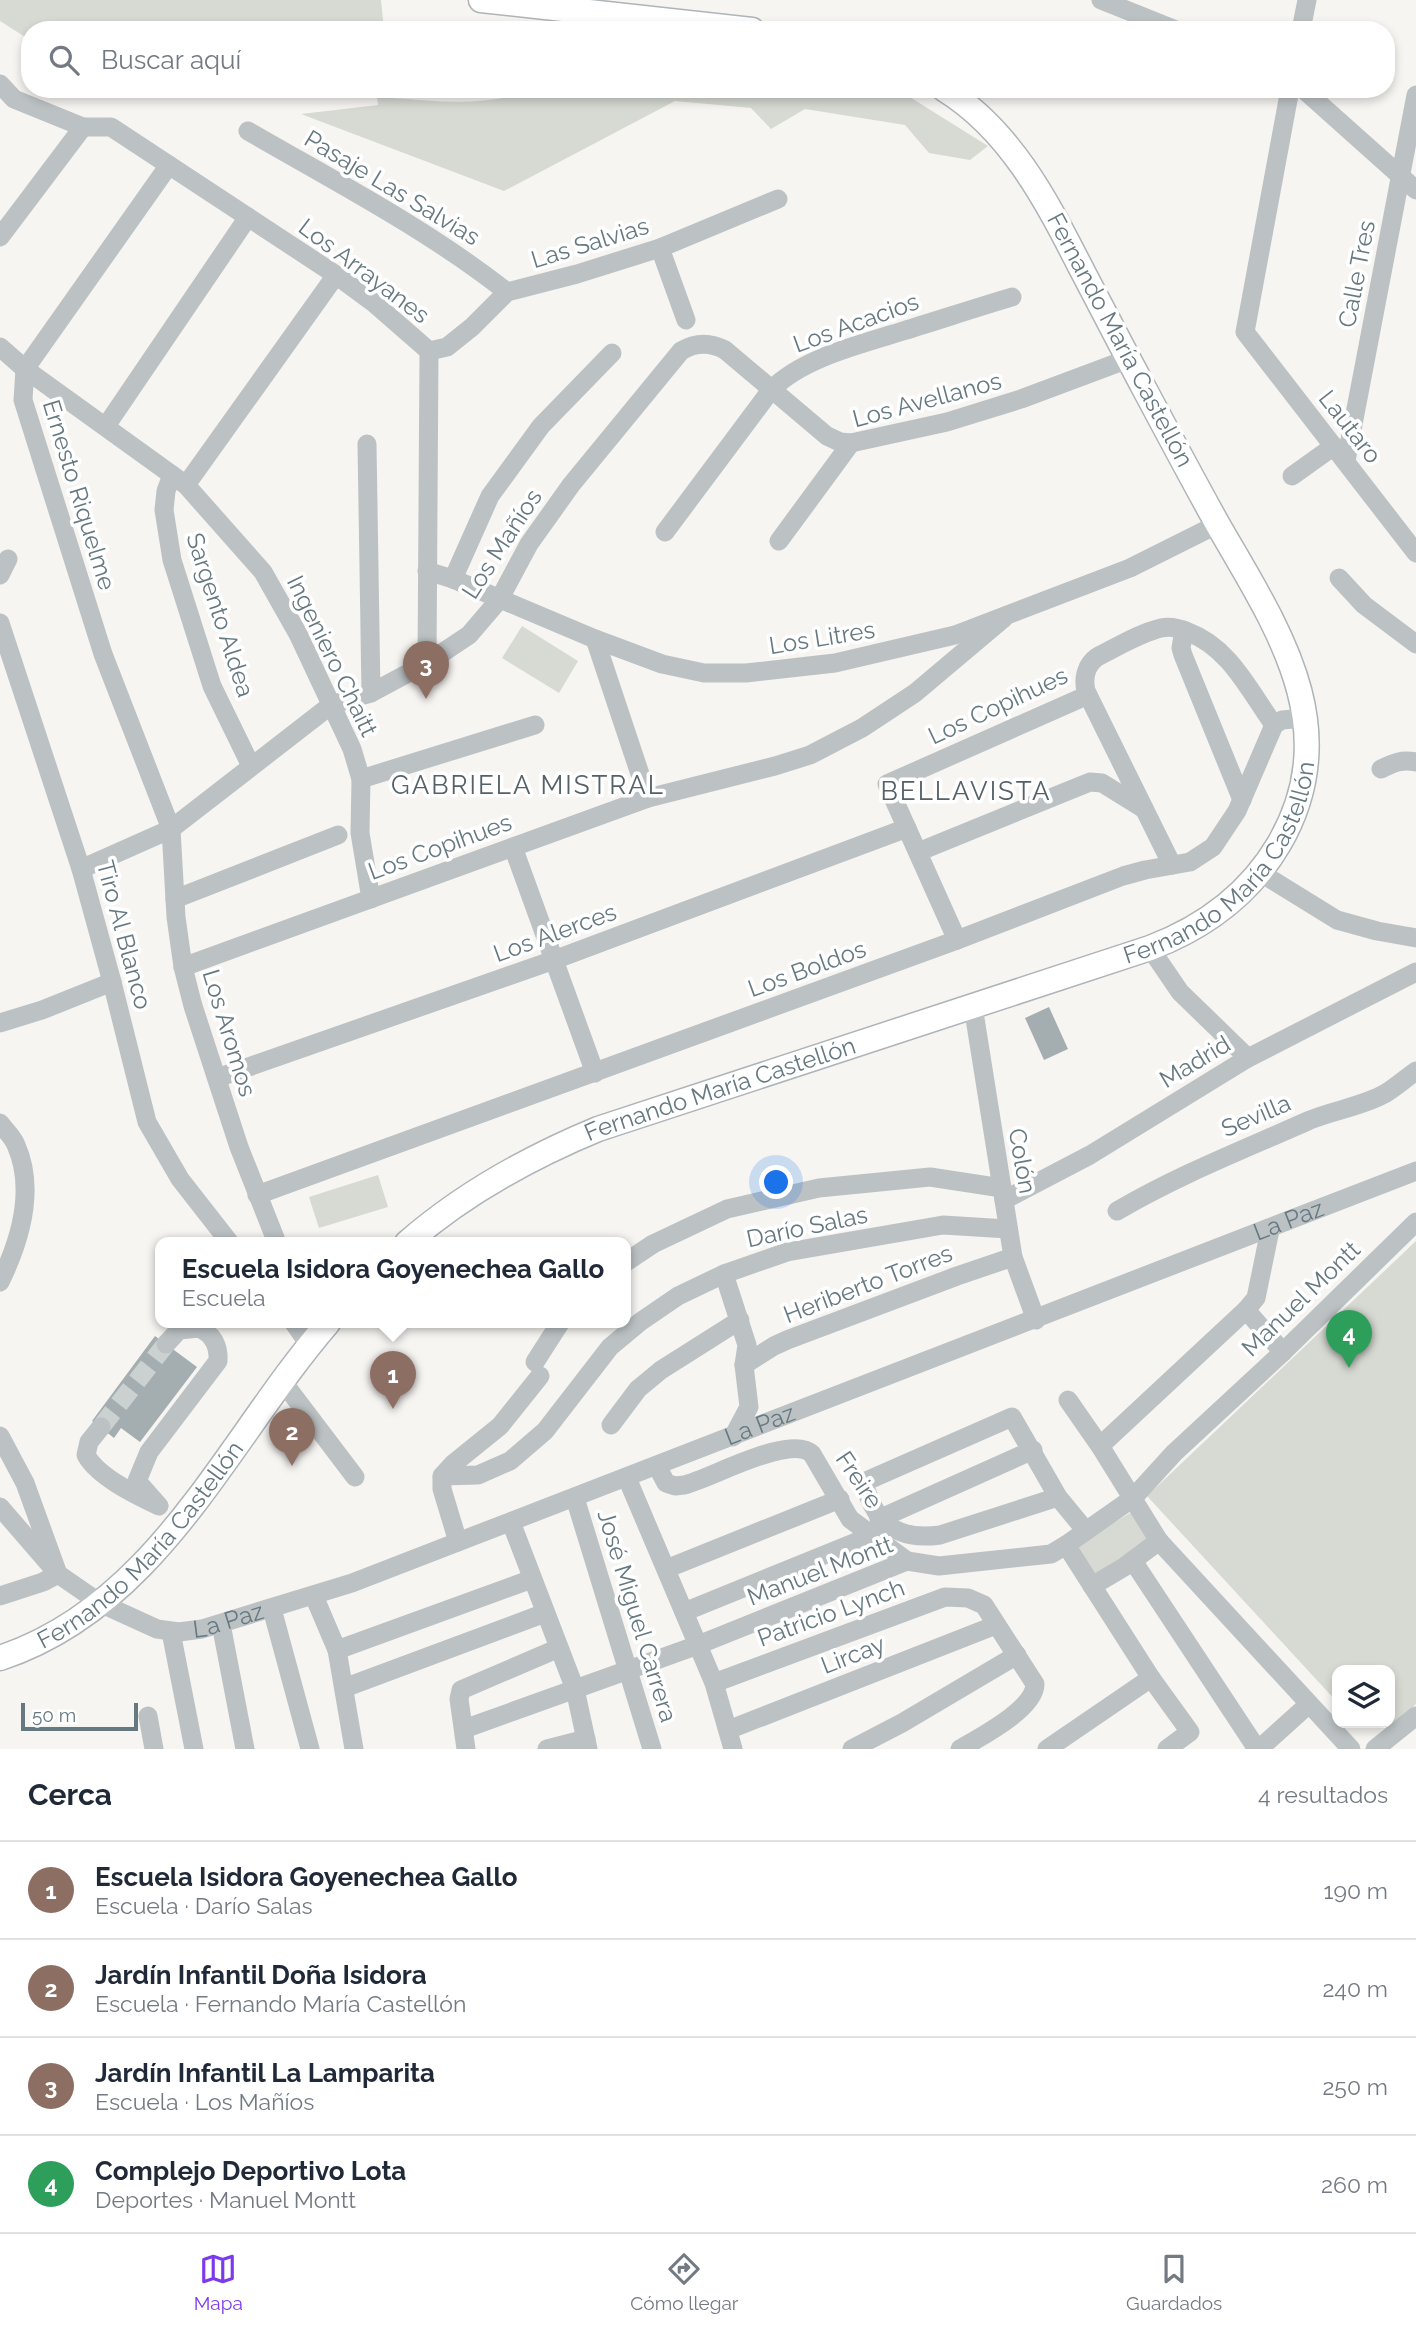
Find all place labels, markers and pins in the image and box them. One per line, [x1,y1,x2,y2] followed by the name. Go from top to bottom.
[403,641,449,699] pin: 3
[1326,1310,1372,1368] pin: 4
[370,1351,416,1409] pin: 1
[269,1408,315,1466] pin: 2

